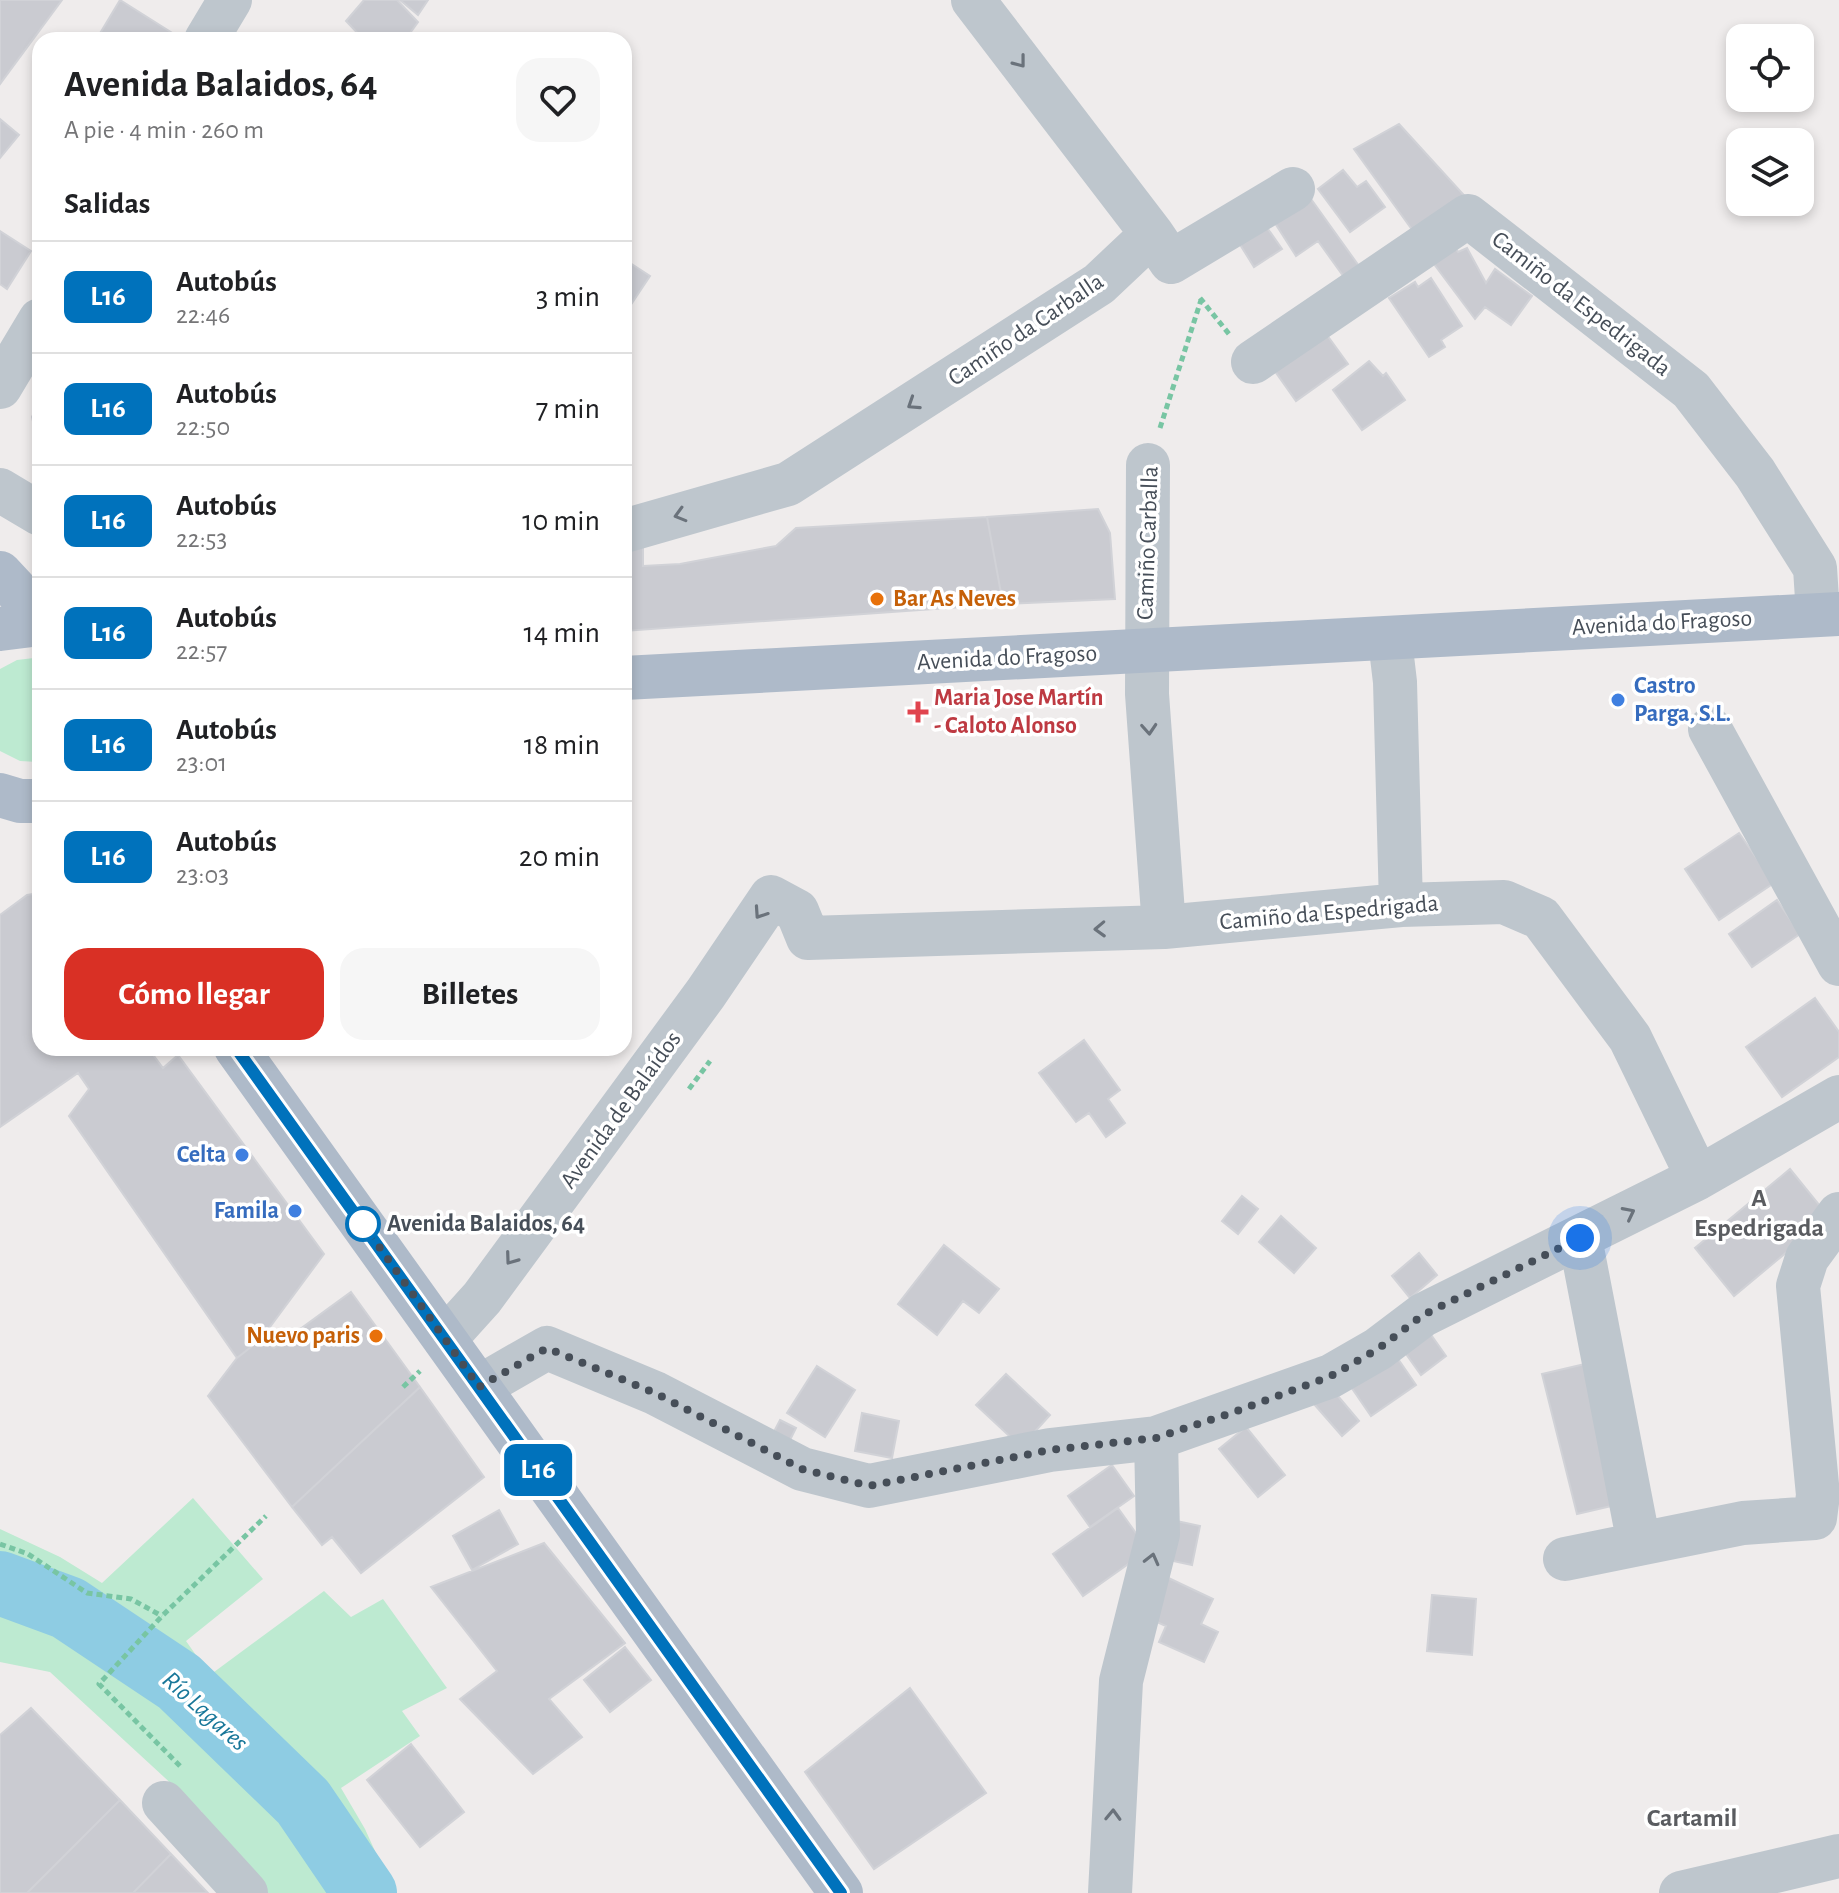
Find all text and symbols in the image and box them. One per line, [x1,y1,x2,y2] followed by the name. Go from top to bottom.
[1726,24,1814,216] map controls
[1726,24,1814,112] button: locate
[1011,53,1025,68] one-way arrow
[516,58,600,142] button: heart
[64,66,378,104] text: Avenida Balaidos, 64
[64,117,264,143] text: A pie · 4 min · 260 m
[1726,128,1814,216] button: layers
[64,189,150,219] text: Salidas
[1487,227,1675,381] street label: Camiño da Espedrigada
[176,267,277,297] text: Autobús
[944,269,1108,391] street label: Camiño da Carballa
[536,282,600,312] text: 3 min
[90,283,126,311] text: L16
[176,302,230,328] text: 22:46
[176,379,277,409] text: Autobús
[536,394,600,424] text: 7 min
[90,395,126,423] text: L16
[907,395,921,410] one-way arrow
[176,414,230,440] text: 22:50
[1133,466,1163,620] street label: Camiño Carballa
[176,491,277,521] text: Autobús
[522,506,600,536] text: 10 min
[674,506,688,522] one-way arrow
[90,507,126,535] text: L16
[176,526,227,552] text: 22:53
[893,587,1016,611] place label: Bar As Neves
[868,590,886,608] marker: Bar As Neves
[176,603,277,633] text: Autobús
[1571,606,1753,640] street label: Avenida do Fragoso
[524,618,600,648] text: 14 min
[90,619,126,647] text: L16
[176,638,227,664] text: 22:57
[916,641,1098,675] street label: Avenida do Fragoso
[1634,674,1731,726] place label: Castro Parga, S.L.
[934,686,1103,738] place label: Maria Jose Martín - Caloto Alonso
[1609,691,1627,709] marker: Castro Parga, S.L.
[909,703,927,721] marker: Maria Jose Martín - Caloto Alonso
[176,715,277,745] text: Autobús
[1140,723,1157,736] one-way arrow
[524,730,600,760] text: 18 min
[90,731,126,759] text: L16
[176,750,227,776] text: 23:01
[176,827,277,857] text: Autobús
[519,842,600,872] text: 20 min
[90,843,126,871] text: L16
[176,862,229,888] text: 23:03
[1219,891,1439,935] street label: Camiño da Espedrigada
[755,905,770,919] one-way arrow
[1093,921,1106,938] one-way arrow
[64,948,324,1040] button: Cómo llegar
[340,948,600,1040] button: Billetes
[556,1027,686,1193] street label: Avenida de Balaídos
[177,1143,226,1167] place label: Celta
[233,1146,251,1164] marker: Celta
[1694,1185,1824,1241] district label: A Espedrigada
[214,1199,279,1223] place label: Famila
[286,1202,304,1220] marker: Famila
[346,1207,380,1241] marker: Avenida Balaidos, 64
[1621,1207,1636,1222] one-way arrow
[387,1212,585,1236] place label: Avenida Balaidos, 64
[1560,1218,1600,1258] your location
[506,1250,521,1264] one-way arrow
[246,1324,360,1348] place label: Nuevo paris
[367,1327,385,1345] marker: Nuevo paris
[492,1444,584,1496] line badge: L16
[520,1456,556,1484] text: L16
[1143,1553,1160,1567] one-way arrow
[157,1666,253,1756] water label: Río Lagares
[1647,1805,1737,1831] district label: Cartamil
[1105,1808,1122,1821] one-way arrow

